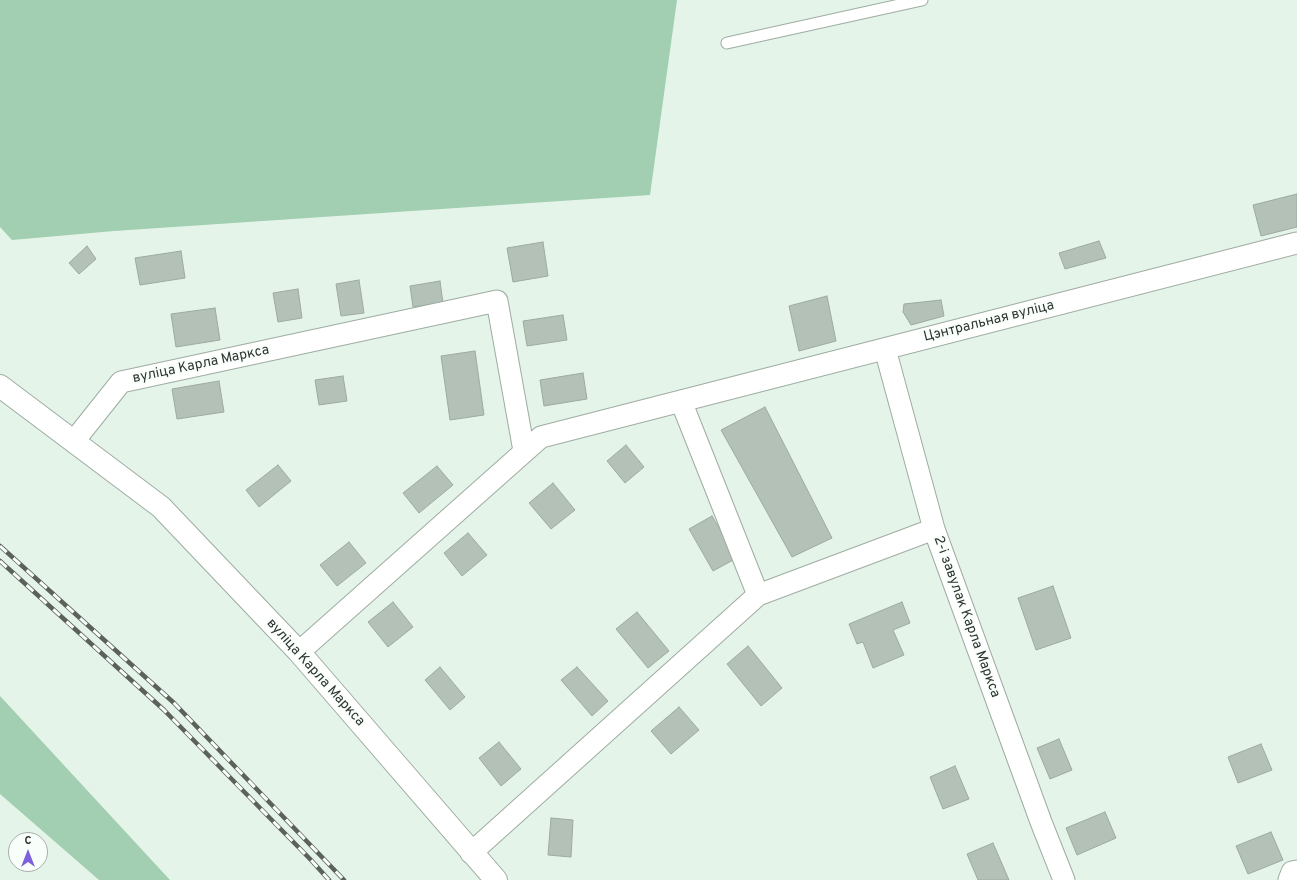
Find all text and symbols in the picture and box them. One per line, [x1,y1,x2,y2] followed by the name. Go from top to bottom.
[922,298,1056,346] street label: Цэнтральная вуліца
[131,342,271,388] street label: вуліца Карла Маркса
[929,534,1003,700] street label: 2-і завулак Карла Маркса
[262,616,368,730] street label: вуліца Карла Маркса
[8,832,48,872] north arrow
[24,834,32,848] text: С

